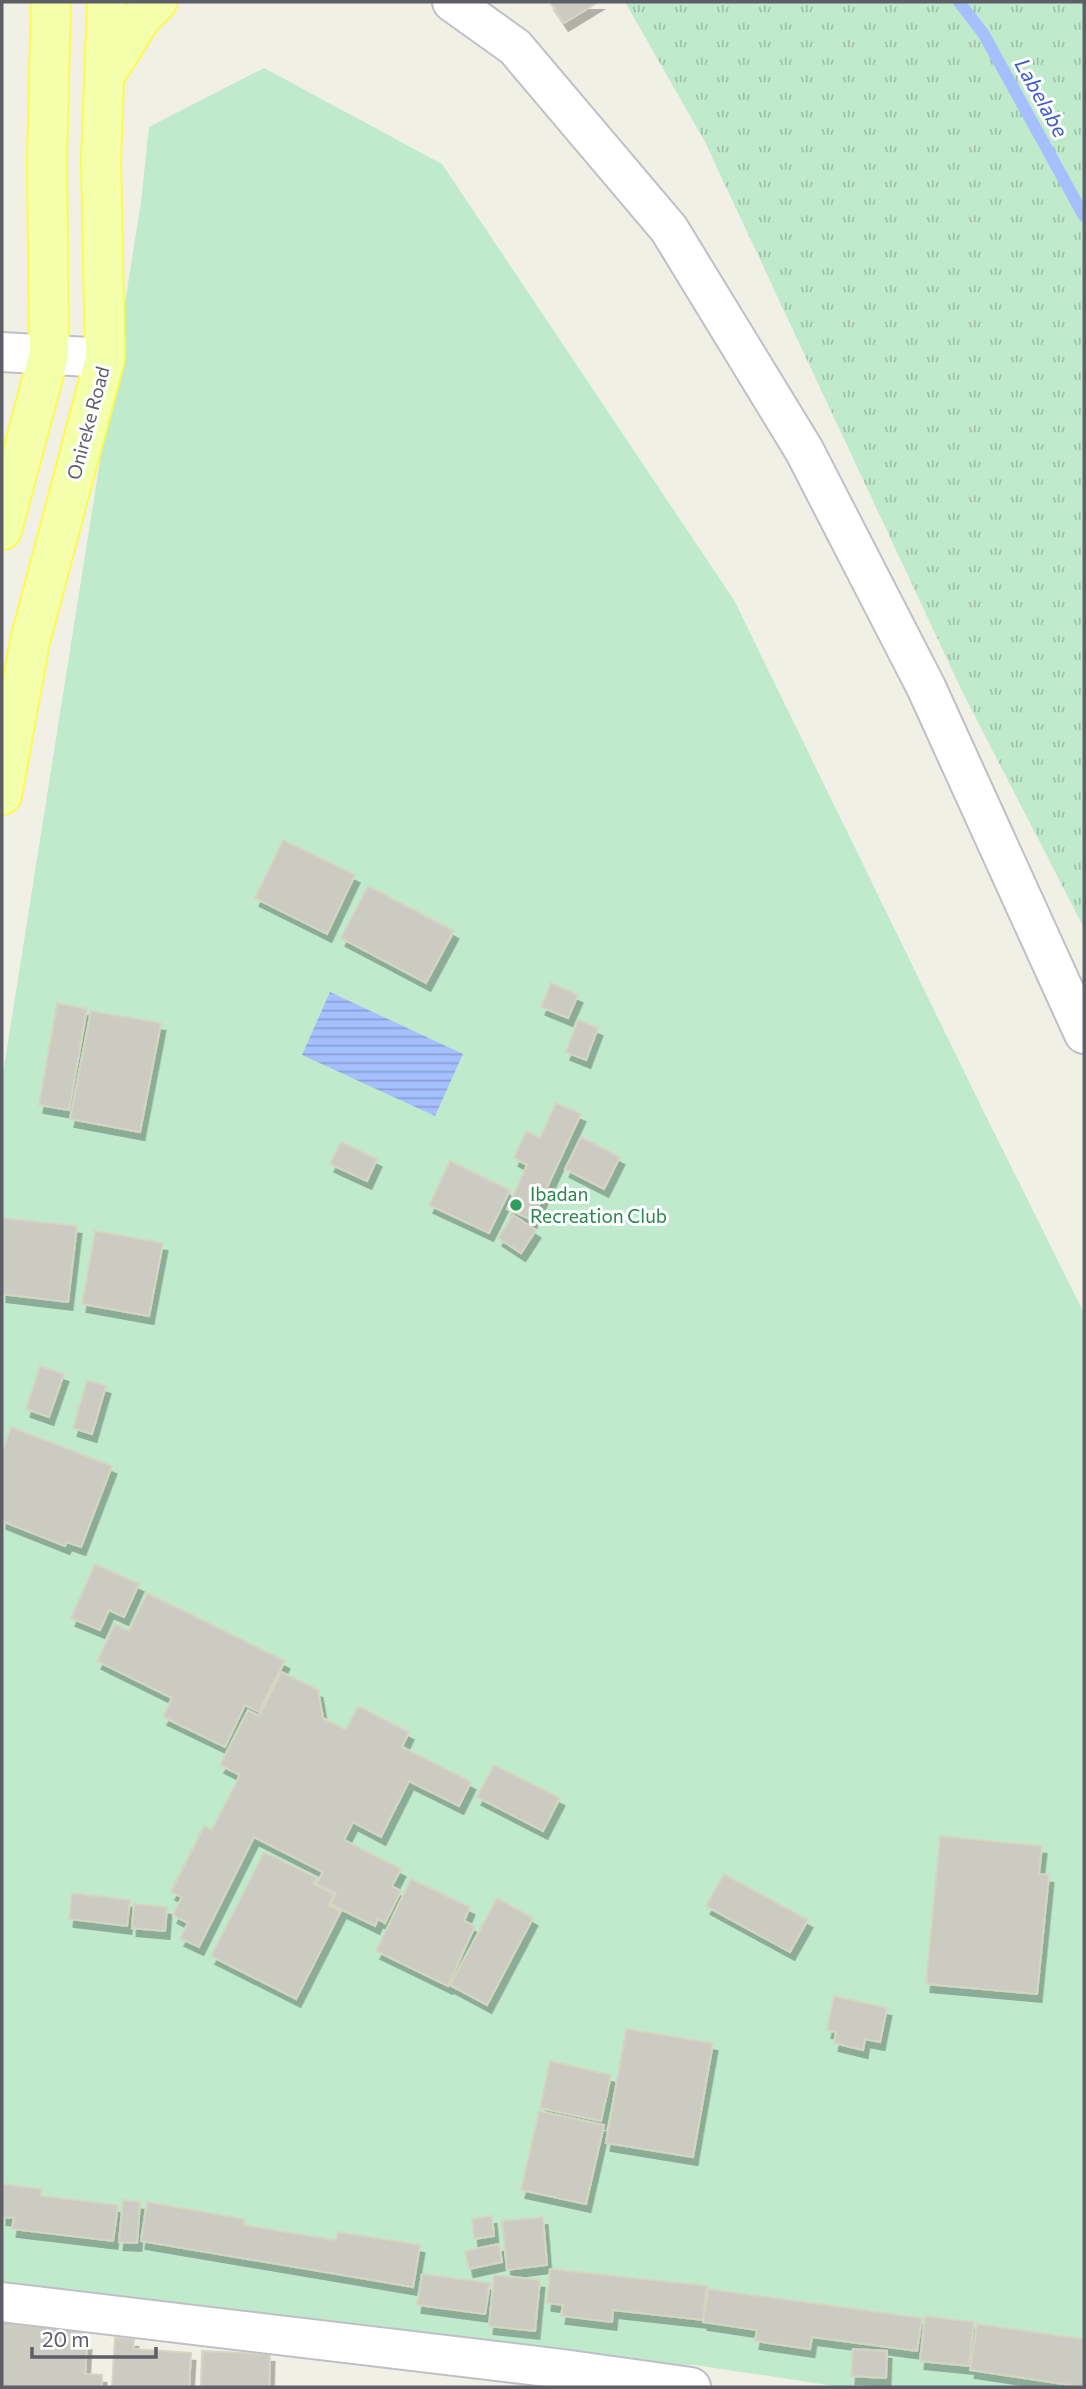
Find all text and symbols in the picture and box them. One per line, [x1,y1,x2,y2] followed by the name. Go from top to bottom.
[1010,53,1074,141] water label: Labelabe
[61,364,114,482] street label: Onireke Road
[530,1182,667,1227] place label: Ibadan Recreation Club
[508,1197,524,1213] marker: Ibadan Recreation Club
[32,2316,156,2360] scale bar
[42,2326,90,2351] text: 20 m

